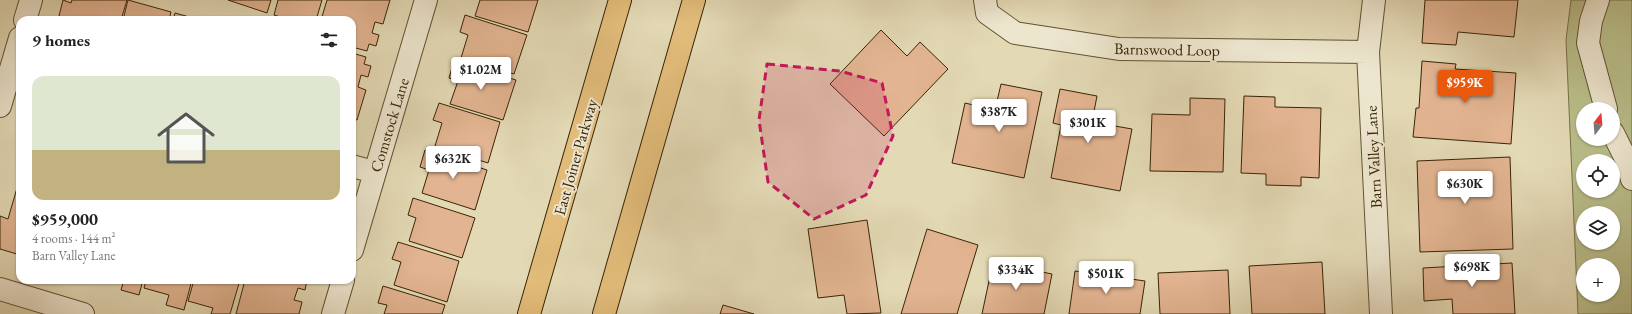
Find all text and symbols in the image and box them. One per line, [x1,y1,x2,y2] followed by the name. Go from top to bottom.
[32,29,90,51] text: 9 homes
[318,29,340,51] icon: filters
[1114,38,1220,61] street label: Barnswood Loop
[448,57,514,91] pin: $1.02M
[460,61,502,78] text: $1.02M
[1437,70,1493,104] pin: $959K
[1447,74,1483,91] text: $959K
[365,75,414,175] street label: Comstock Lane
[549,96,602,218] street label: East Joiner Parkway
[971,99,1027,133] pin: $387K
[150,102,222,174] icon: home
[1576,102,1620,146] north arrow
[1576,102,1620,302] map controls
[981,103,1017,120] text: $387K
[1360,105,1387,209] street label: Barn Valley Lane
[1060,110,1116,144] pin: $301K
[1070,114,1106,131] text: $301K
[425,146,481,180] pin: $632K
[435,150,471,167] text: $632K
[1576,154,1620,198] button: locate
[1437,171,1493,205] pin: $630K
[1447,175,1483,192] text: $630K
[1576,206,1620,250] button: layers
[32,208,98,230] text: $959,000
[32,230,116,247] text: 4 rooms · 144 m²
[32,247,116,264] text: Barn Valley Lane
[1444,254,1500,288] pin: $698K
[988,257,1044,291] pin: $334K
[1454,258,1490,275] text: $698K
[1576,258,1620,302] button: +
[998,261,1034,278] text: $334K
[1078,261,1134,295] pin: $501K
[1088,265,1124,282] text: $501K

